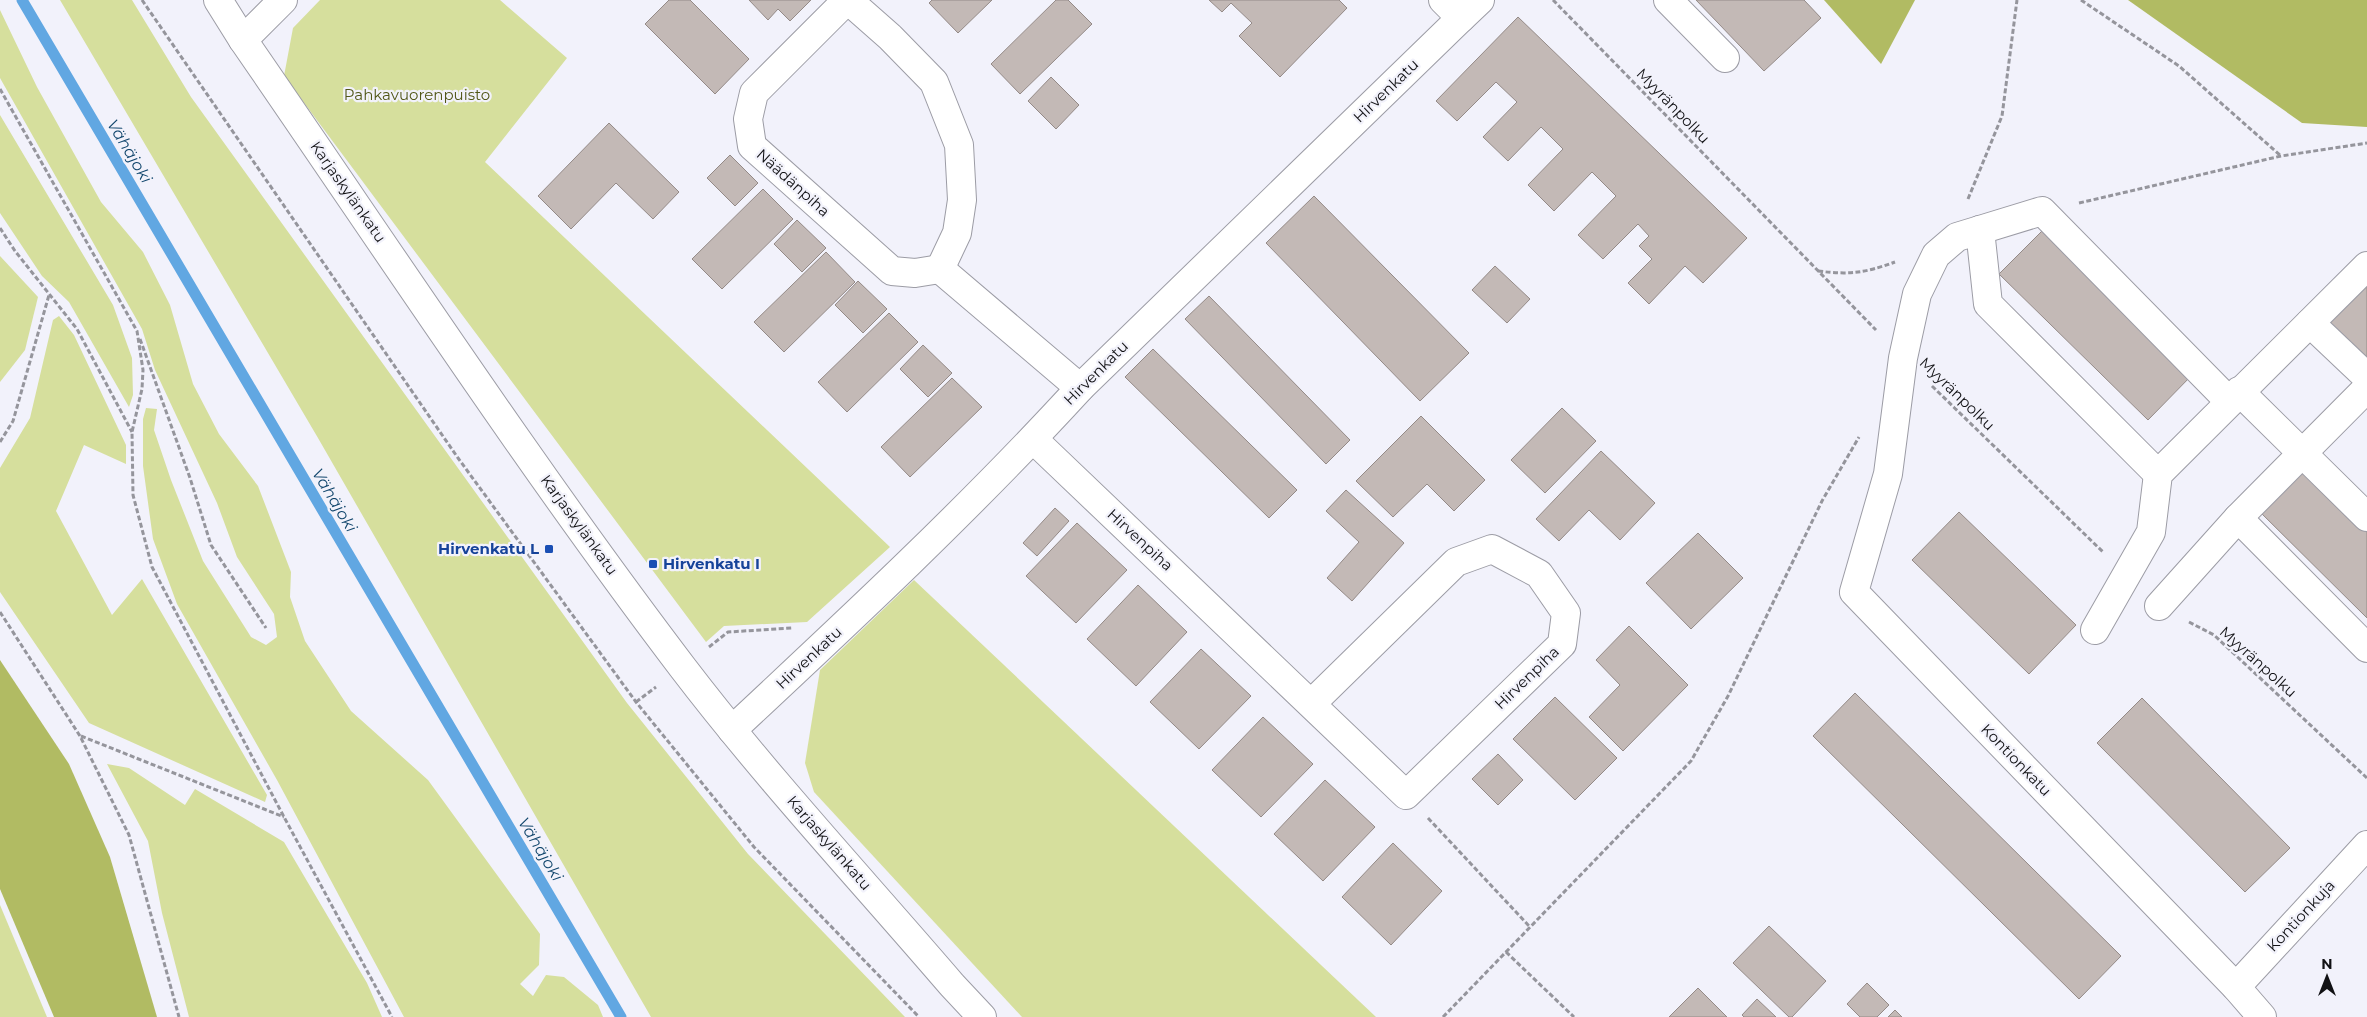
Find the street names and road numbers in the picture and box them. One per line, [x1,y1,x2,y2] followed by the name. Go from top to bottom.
[1349,55,1422,126] street label: Hirvenkatu
[1633,64,1714,147] street label: Myyränpolku
[306,137,390,246] street label: Karjaskylänkatu
[753,145,834,221] street label: Näädänpiha
[1059,336,1132,409] street label: Hirvenkatu
[1916,353,1999,434] street label: Myyränpolku
[537,471,622,579] street label: Karjaskylänkatu
[1104,504,1177,575] street label: Hirvenpiha
[772,622,846,693] street label: Hirvenkatu
[2216,622,2301,701] street label: Myyränpolku
[1490,642,1563,713] street label: Hirvenpiha
[1977,719,2056,800] street label: Kontionkatu
[783,791,876,894] street label: Karjaskylänkatu
[2263,876,2339,956] street label: Kontionkuja

